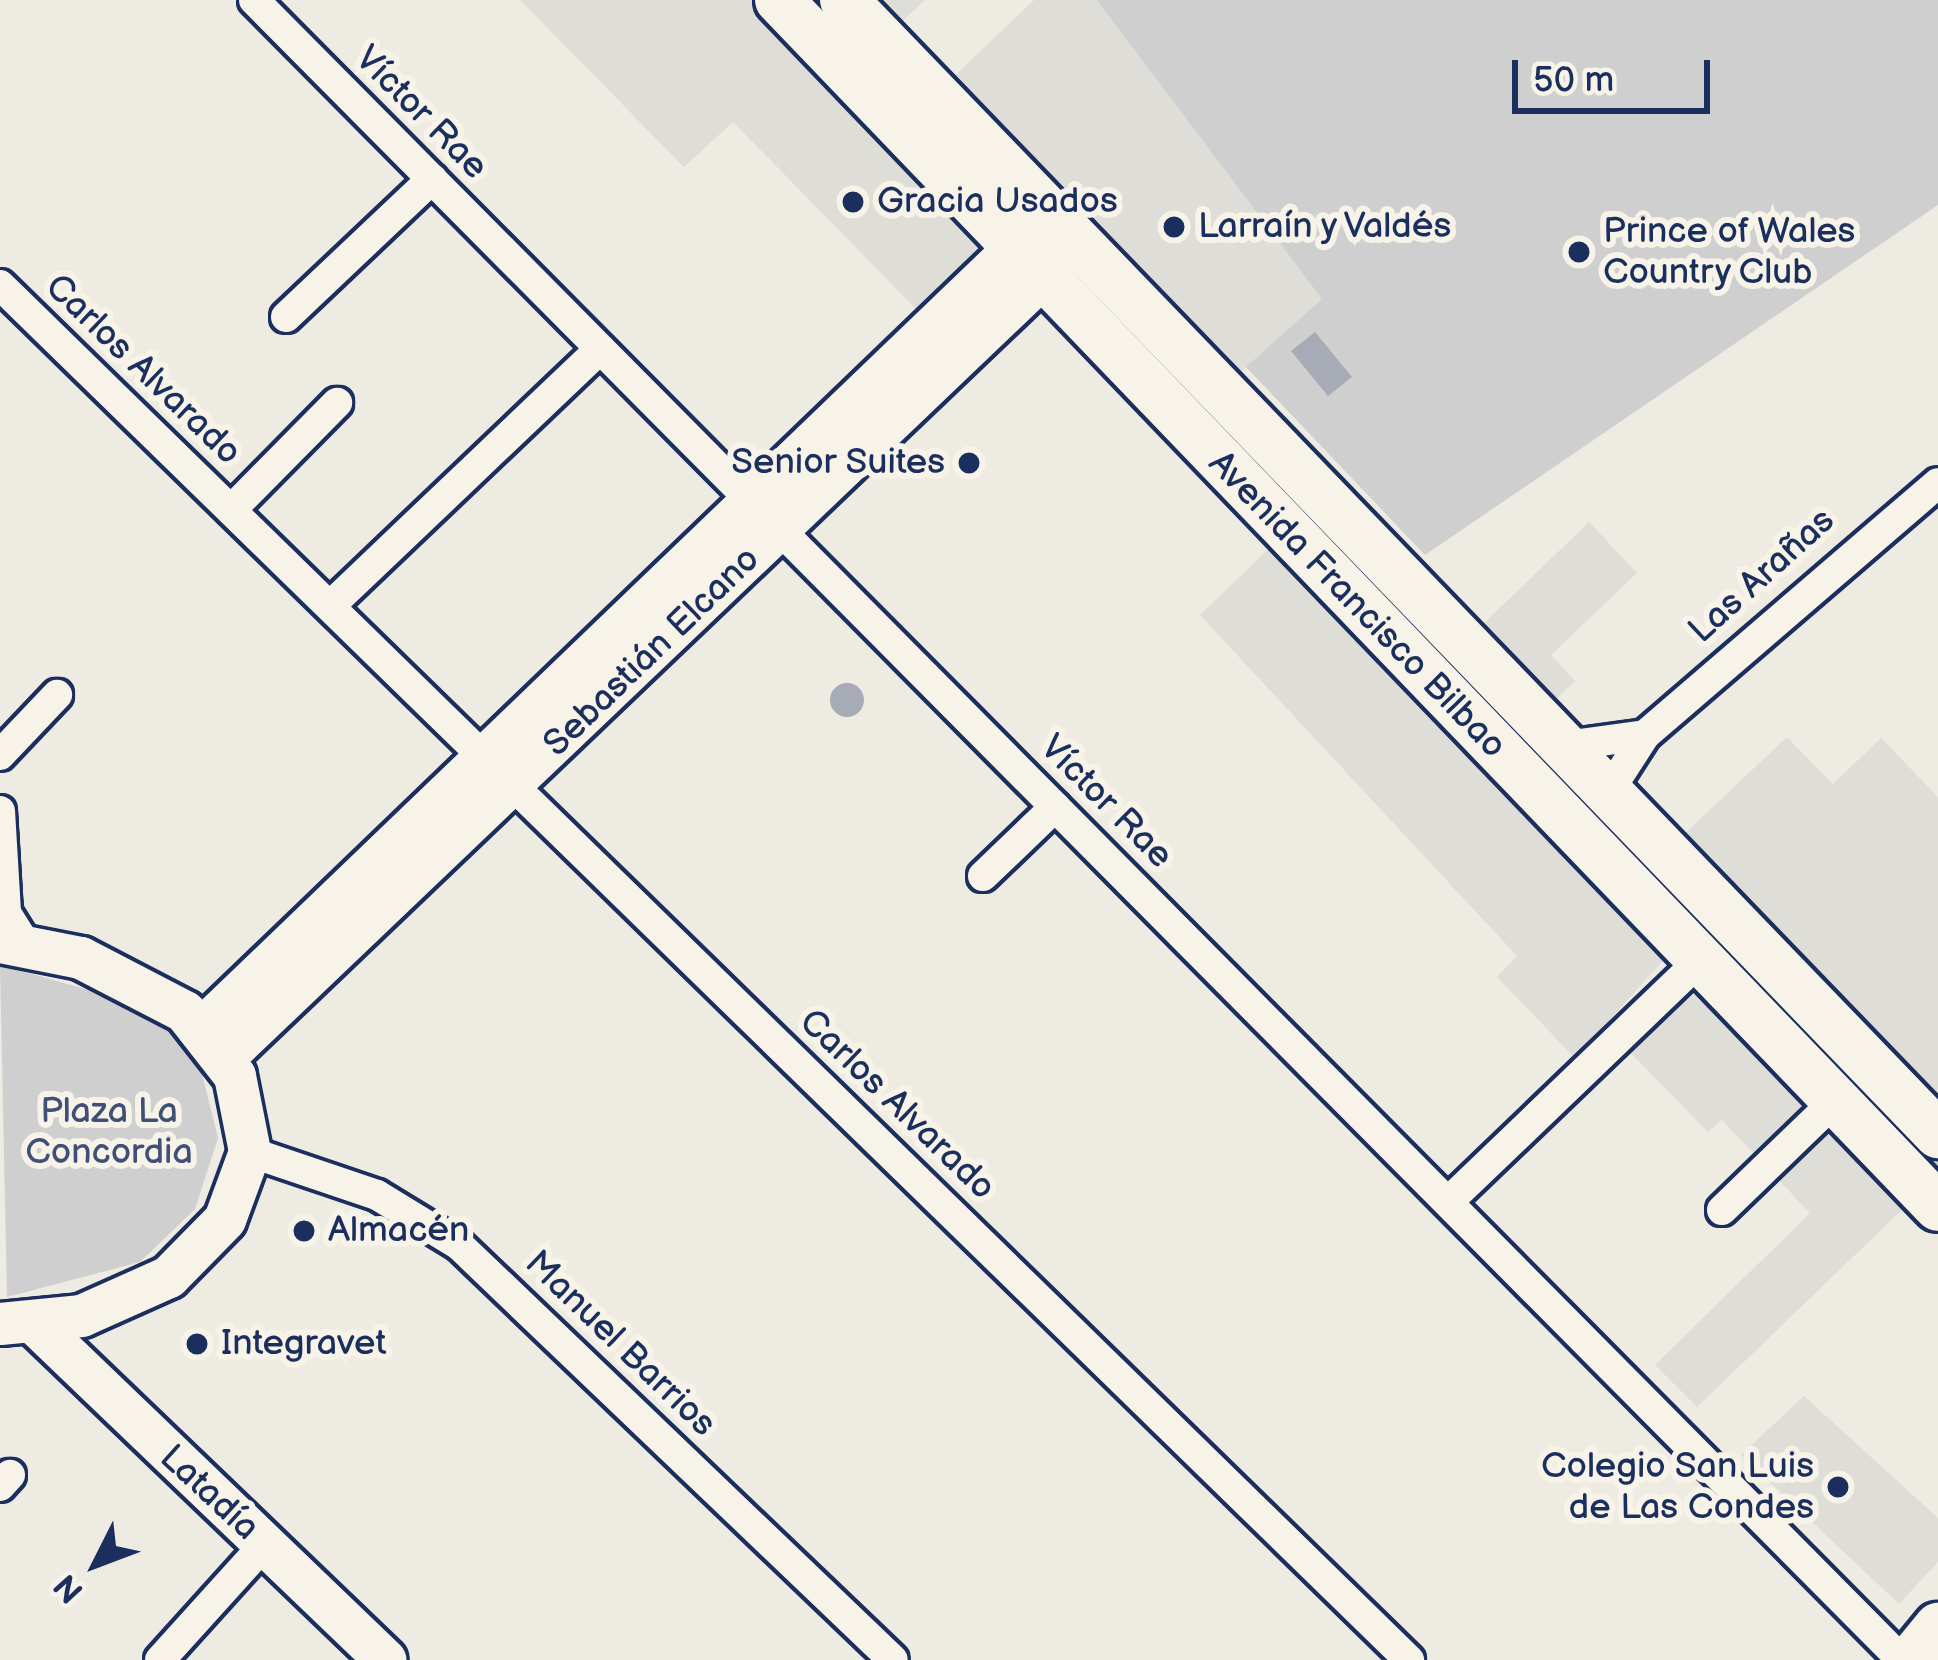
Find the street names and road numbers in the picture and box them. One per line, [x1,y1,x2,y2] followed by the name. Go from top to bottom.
[345,37,497,189] street label: Víctor Rae
[36,266,250,474] street label: Carlos Alvarado
[1199,443,1515,767] street label: Avenida Francisco Bilbao
[1680,499,1844,653] street label: Las Arañas
[535,538,769,766] street label: Sebastián Elcano
[1030,726,1182,878] street label: Víctor Rae
[790,1001,1004,1209] street label: Carlos Alvarado
[516,1242,724,1446] street label: Manuel Barrios
[150,1436,268,1550] street label: Latadía

